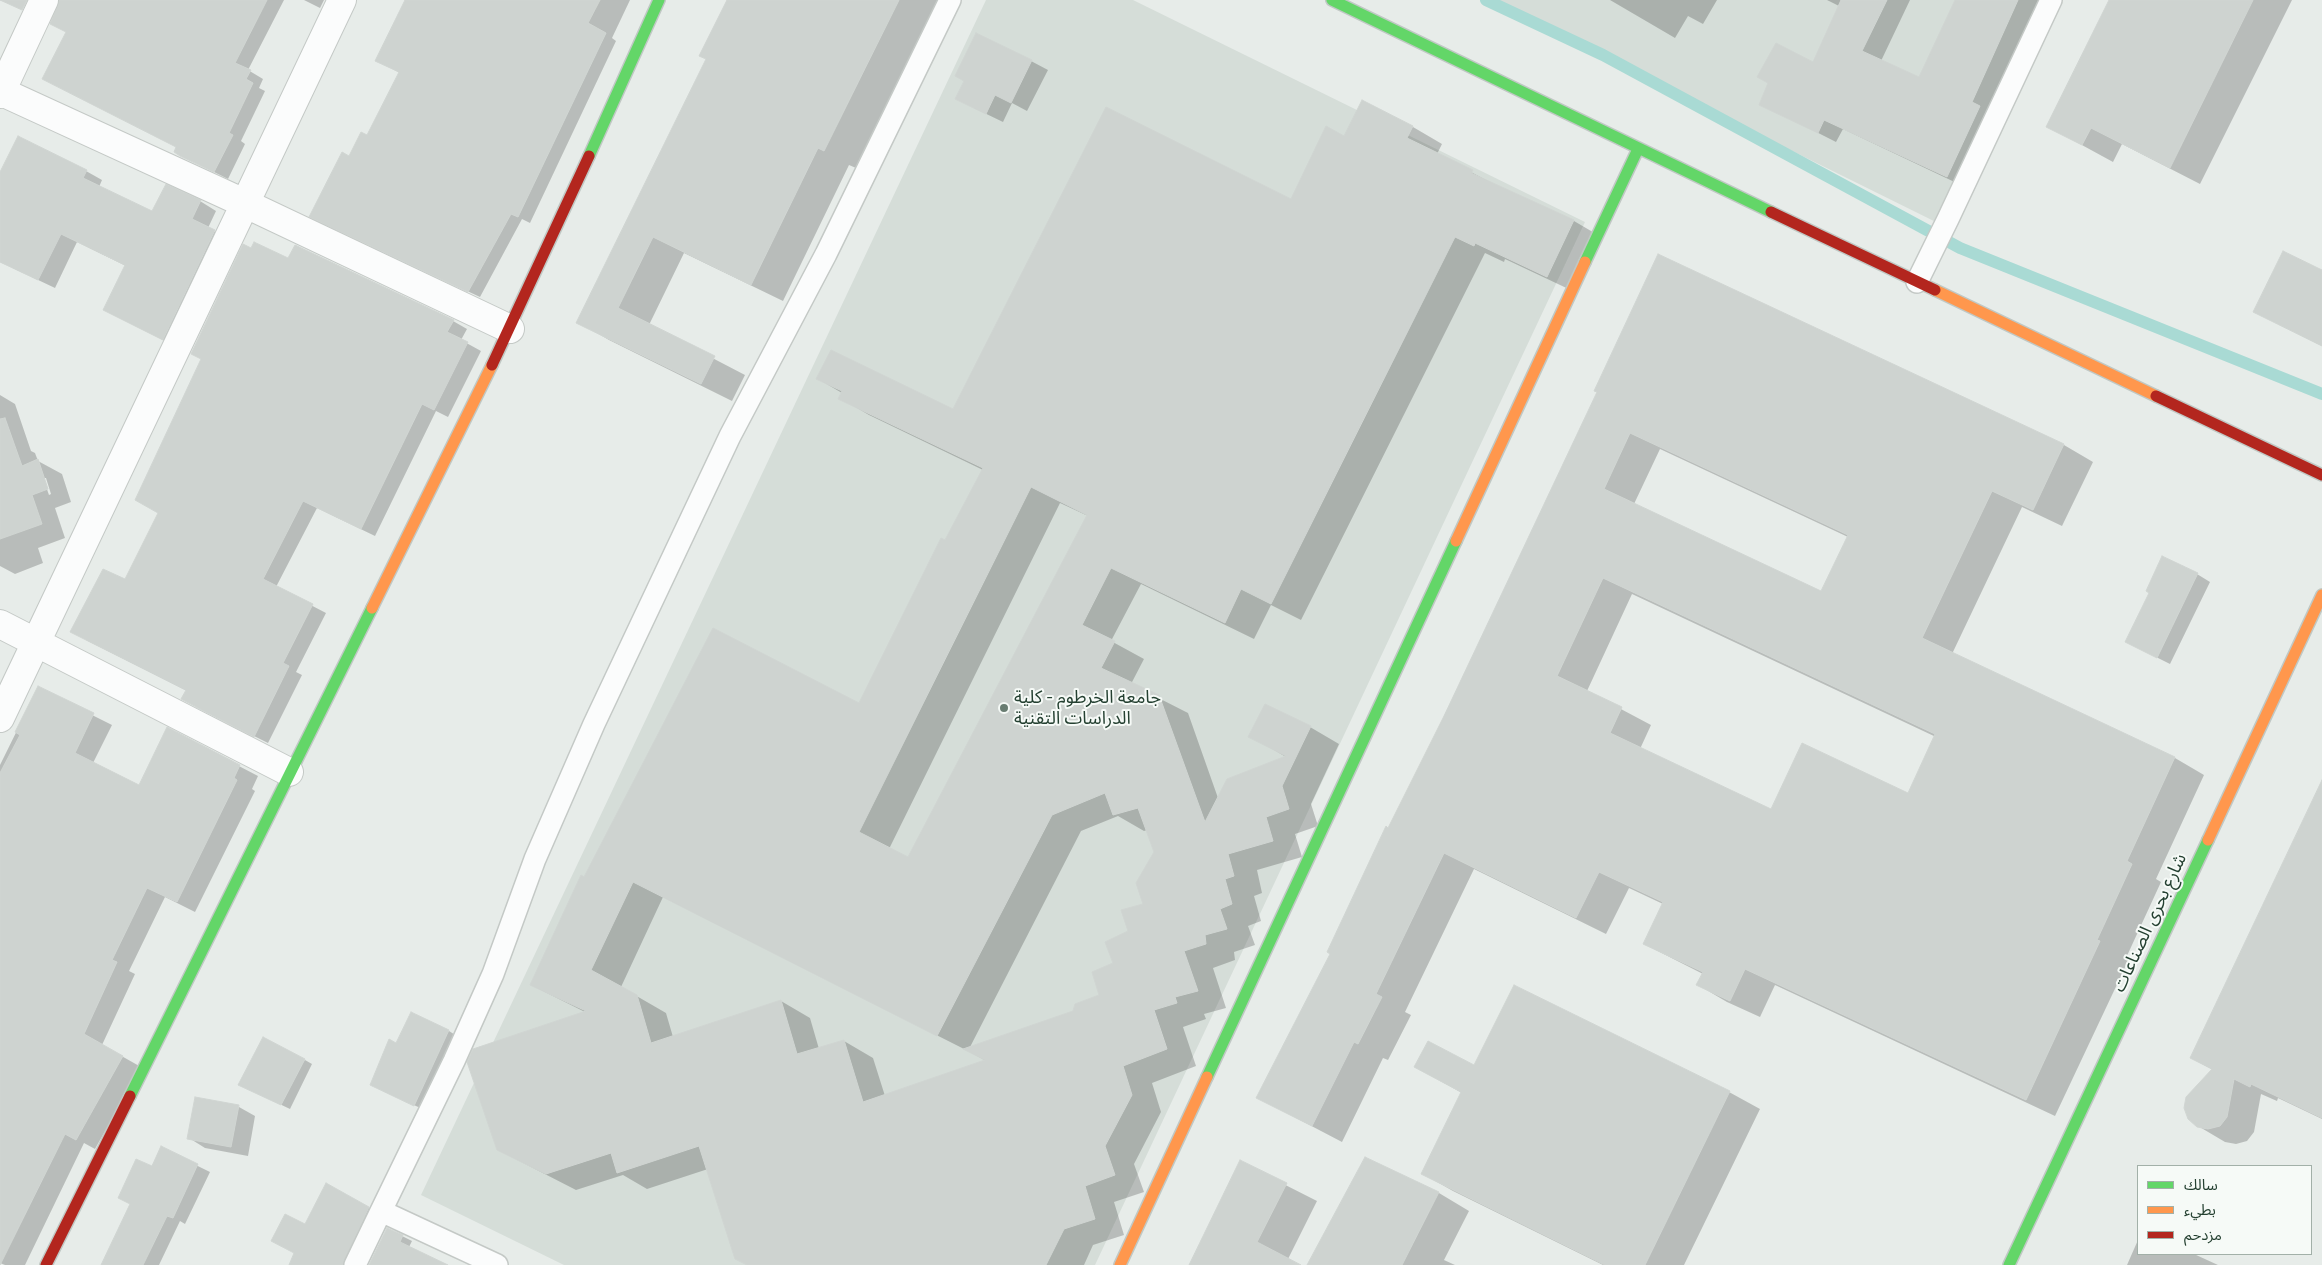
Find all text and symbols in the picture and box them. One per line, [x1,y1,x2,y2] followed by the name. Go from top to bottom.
[1014,687,1161,730] place label: جامعة الخرطوم - كلية الدراسات التقنية
[998,702,1010,714] marker: جامعة الخرطوم - كلية الدراسات التقنية
[2108,850,2192,996] street label: شارع بحرى الصناعات
[2137,1165,2312,1255] legend
[2184,1176,2218,1194] text: سالك
[2184,1201,2216,1219] text: بطيء
[2184,1226,2222,1244] text: مزدحم

